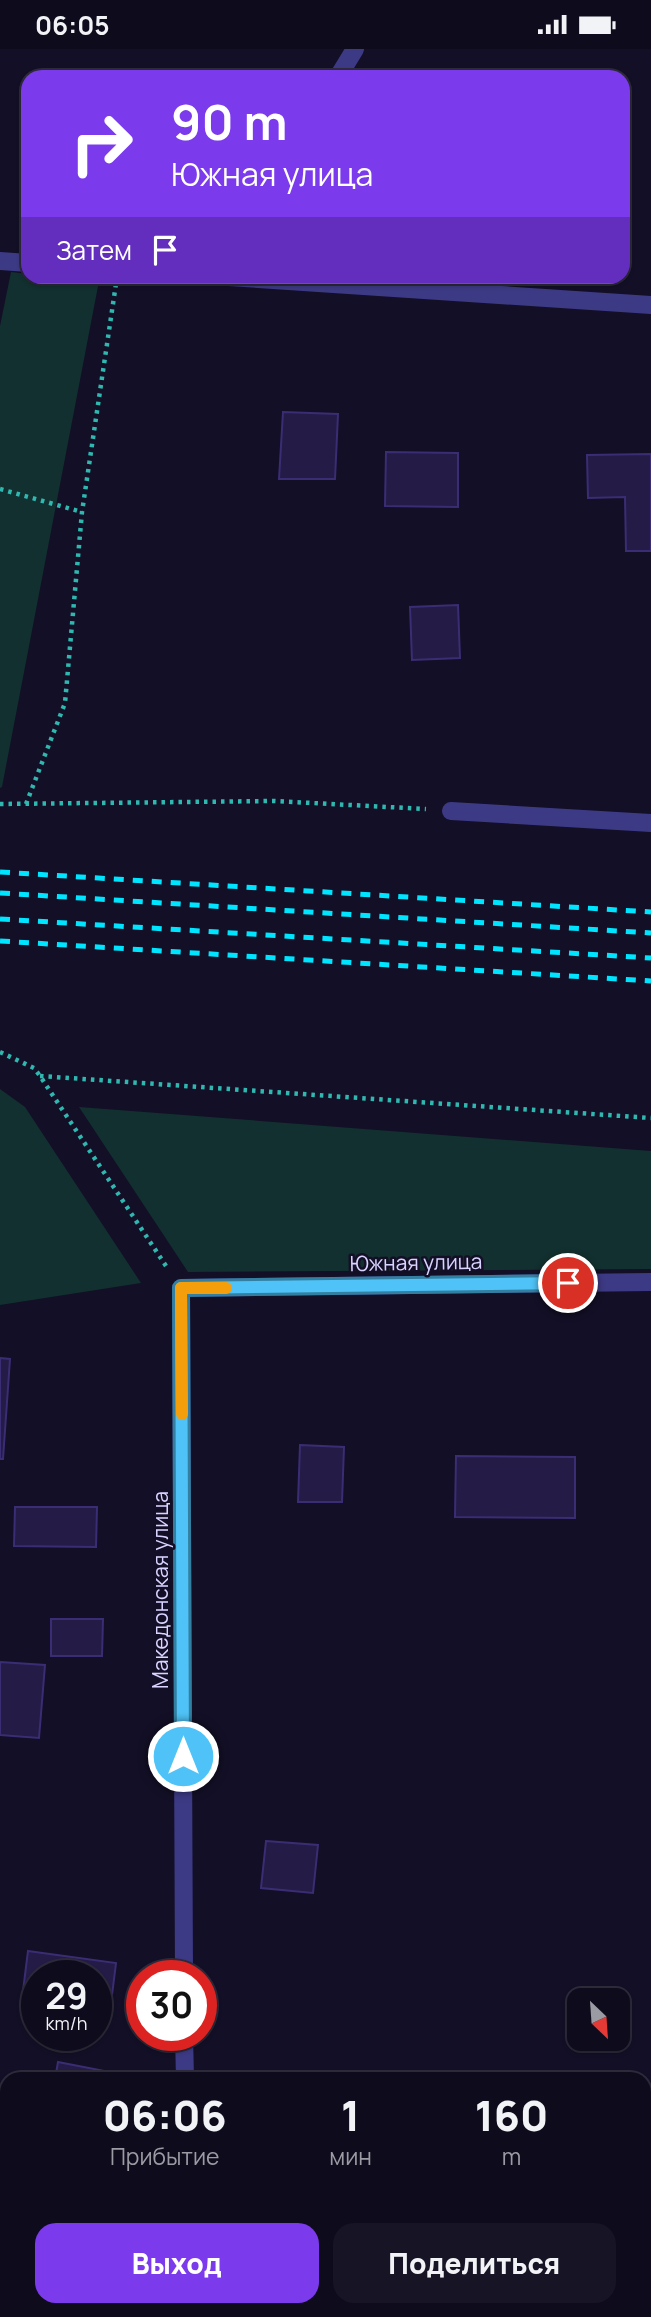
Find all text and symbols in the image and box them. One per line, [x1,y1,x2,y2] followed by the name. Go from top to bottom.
[35,7,110,43] text: 06:05
[171,88,288,155] text: 90 m
[56,98,147,189] icon: right
[171,152,373,196] text: Южная улица
[146,231,184,269] icon: arrive
[56,232,132,268] text: Затем
[349,1247,483,1277] street label: Южная улица
[538,1253,598,1313] pin
[549,1264,587,1302] icon: arrive
[146,1491,174,1689] street label: Македонская улица
[146,1719,220,1793] position arrow
[126,1960,217,2051] speed limit sign: 30
[45,1972,88,2020] text: 29
[567,1988,630,2051] north arrow
[567,1988,630,2051] map controls
[46,2011,87,2035] text: km/h
[103,2086,227,2144] text: 06:06
[341,2086,360,2144] text: 1
[475,2086,548,2144] text: 160
[110,2140,219,2172] text: Прибытие
[329,2140,372,2172] text: мин
[502,2140,521,2172] text: m
[35,2223,319,2303] button: Выход
[333,2223,616,2303] button: Поделиться

